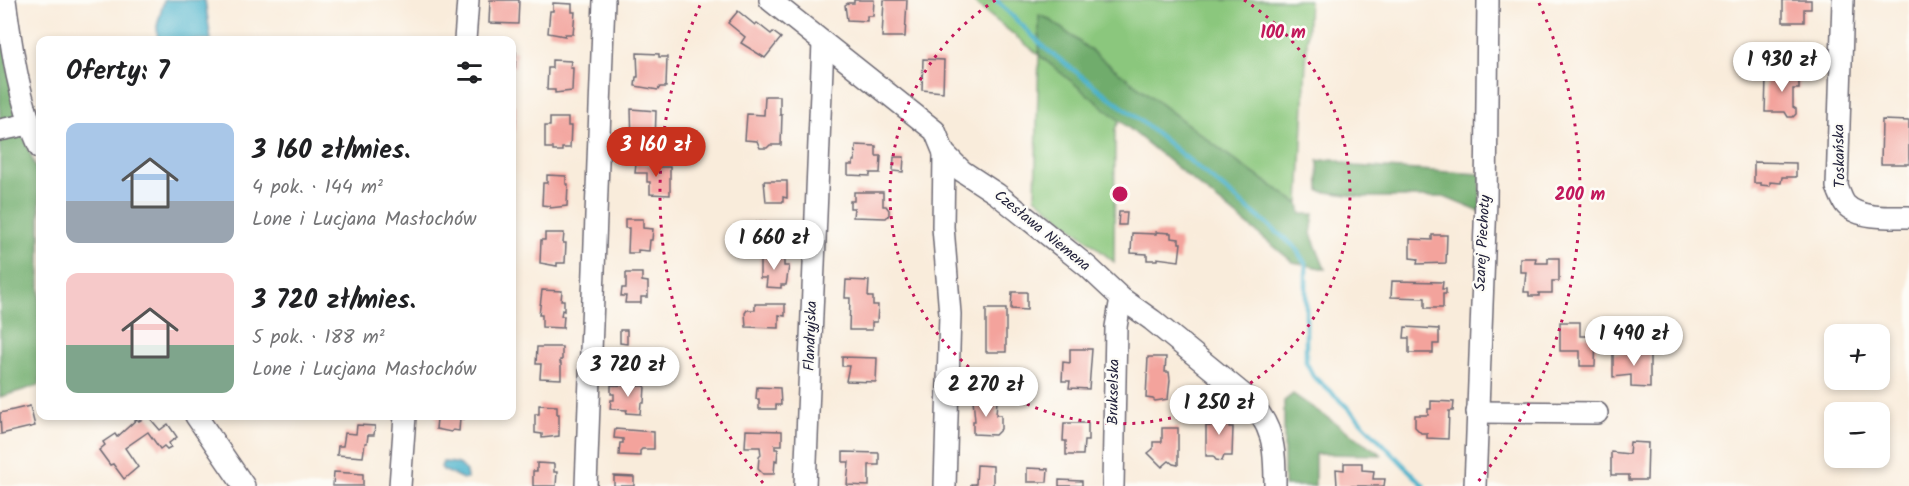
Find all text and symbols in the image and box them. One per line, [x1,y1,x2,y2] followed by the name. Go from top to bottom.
[1260,19,1306,48] text: 100 m
[1720,42,1844,93] pin: 1 930 zł
[1747,45,1817,77] text: 1 930 zł
[66,51,169,93] text: Oferty: 7
[453,56,486,89] icon: filters
[1827,124,1853,188] street label: Toskańska
[594,127,718,178] pin: 3 160 zł
[252,130,410,172] text: 3 160 zł/mies.
[621,130,691,162] text: 3 160 zł
[114,147,186,219] icon: home
[252,172,383,204] text: 4 pok. · 144 m²
[1555,181,1606,210] text: 200 m
[988,184,1096,278] street label: Czesława Niemena
[1110,184,1130,204] centre of rings
[1469,194,1498,292] street label: Szarej Piechoty
[252,204,477,236] text: Lone i Lucjana Masłochów
[712,220,836,271] pin: 1 660 zł
[739,223,809,255] text: 1 660 zł
[252,280,416,322] text: 3 720 zł/mies.
[114,297,186,369] icon: home
[798,300,824,372] street label: Flandryjska
[1572,316,1696,367] pin: 1 490 zł
[1599,319,1669,351] text: 1 490 zł
[252,322,385,354] text: 5 pok. · 188 m²
[1824,324,1890,468] map controls
[1824,324,1890,390] button: +
[566,347,690,398] pin: 3 720 zł
[591,350,665,382] text: 3 720 zł
[252,354,477,386] text: Lone i Lucjana Masłochów
[1101,359,1127,425] street label: Brukselska
[924,367,1048,418] pin: 2 270 zł
[948,370,1024,402] text: 2 270 zł
[1157,385,1281,436] pin: 1 250 zł
[1184,388,1254,420] text: 1 250 zł
[1824,402,1890,468] button: −

